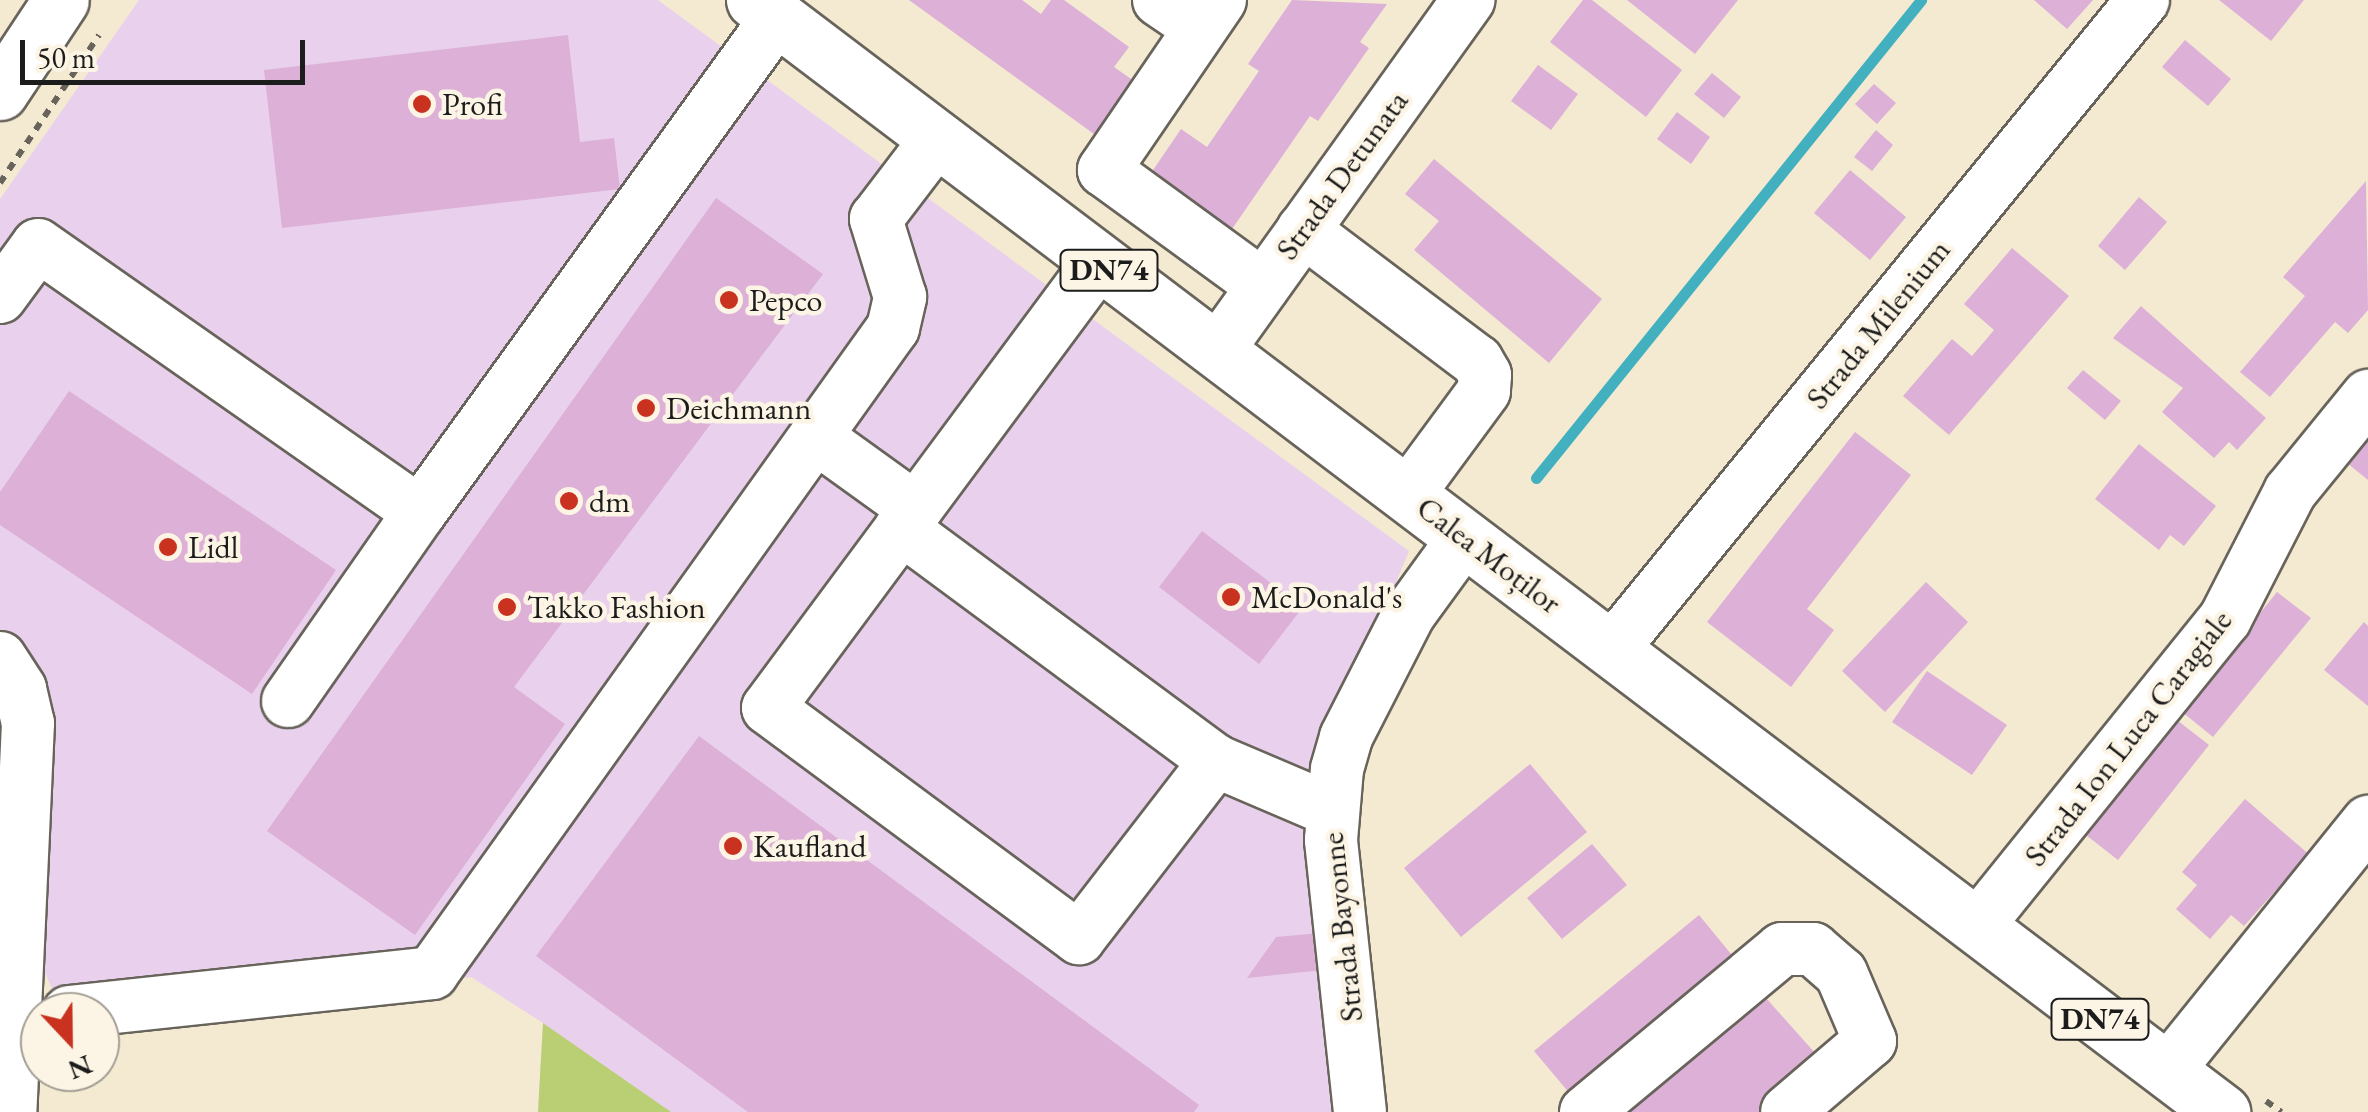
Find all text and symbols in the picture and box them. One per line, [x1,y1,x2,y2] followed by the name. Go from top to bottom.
[25,20,310,82] scale bar
[37,38,95,77] text: 50 m
[1268,83,1416,267] street label: Strada Detunata
[442,85,503,123] place label: Profi
[411,93,433,115] marker: Profi
[1798,231,1958,417] street label: Strada Milenium
[1059,245,1159,295] road number: DN74
[749,281,822,319] place label: Pepco
[718,289,740,311] marker: Pepco
[666,389,811,427] place label: Deichmann
[635,397,657,419] marker: Deichmann
[589,482,630,520] place label: dm
[1409,488,1569,622] street label: Calea Moților
[558,490,580,512] marker: dm
[188,528,238,566] place label: Lidl
[157,536,179,558] marker: Lidl
[1251,578,1402,616] place label: McDonald's
[1220,586,1242,608] marker: McDonald's
[527,588,706,626] place label: Takko Fashion
[496,596,518,618] marker: Takko Fashion
[2016,602,2240,874] street label: Strada Ion Luca Caragiale
[753,827,866,865] place label: Kaufland
[1313,830,1371,1024] street label: Strada Bayonne
[722,835,744,857] marker: Kaufland
[20,992,120,1092] north arrow
[2050,994,2150,1044] road number: DN74
[63,1047,98,1089] text: N

